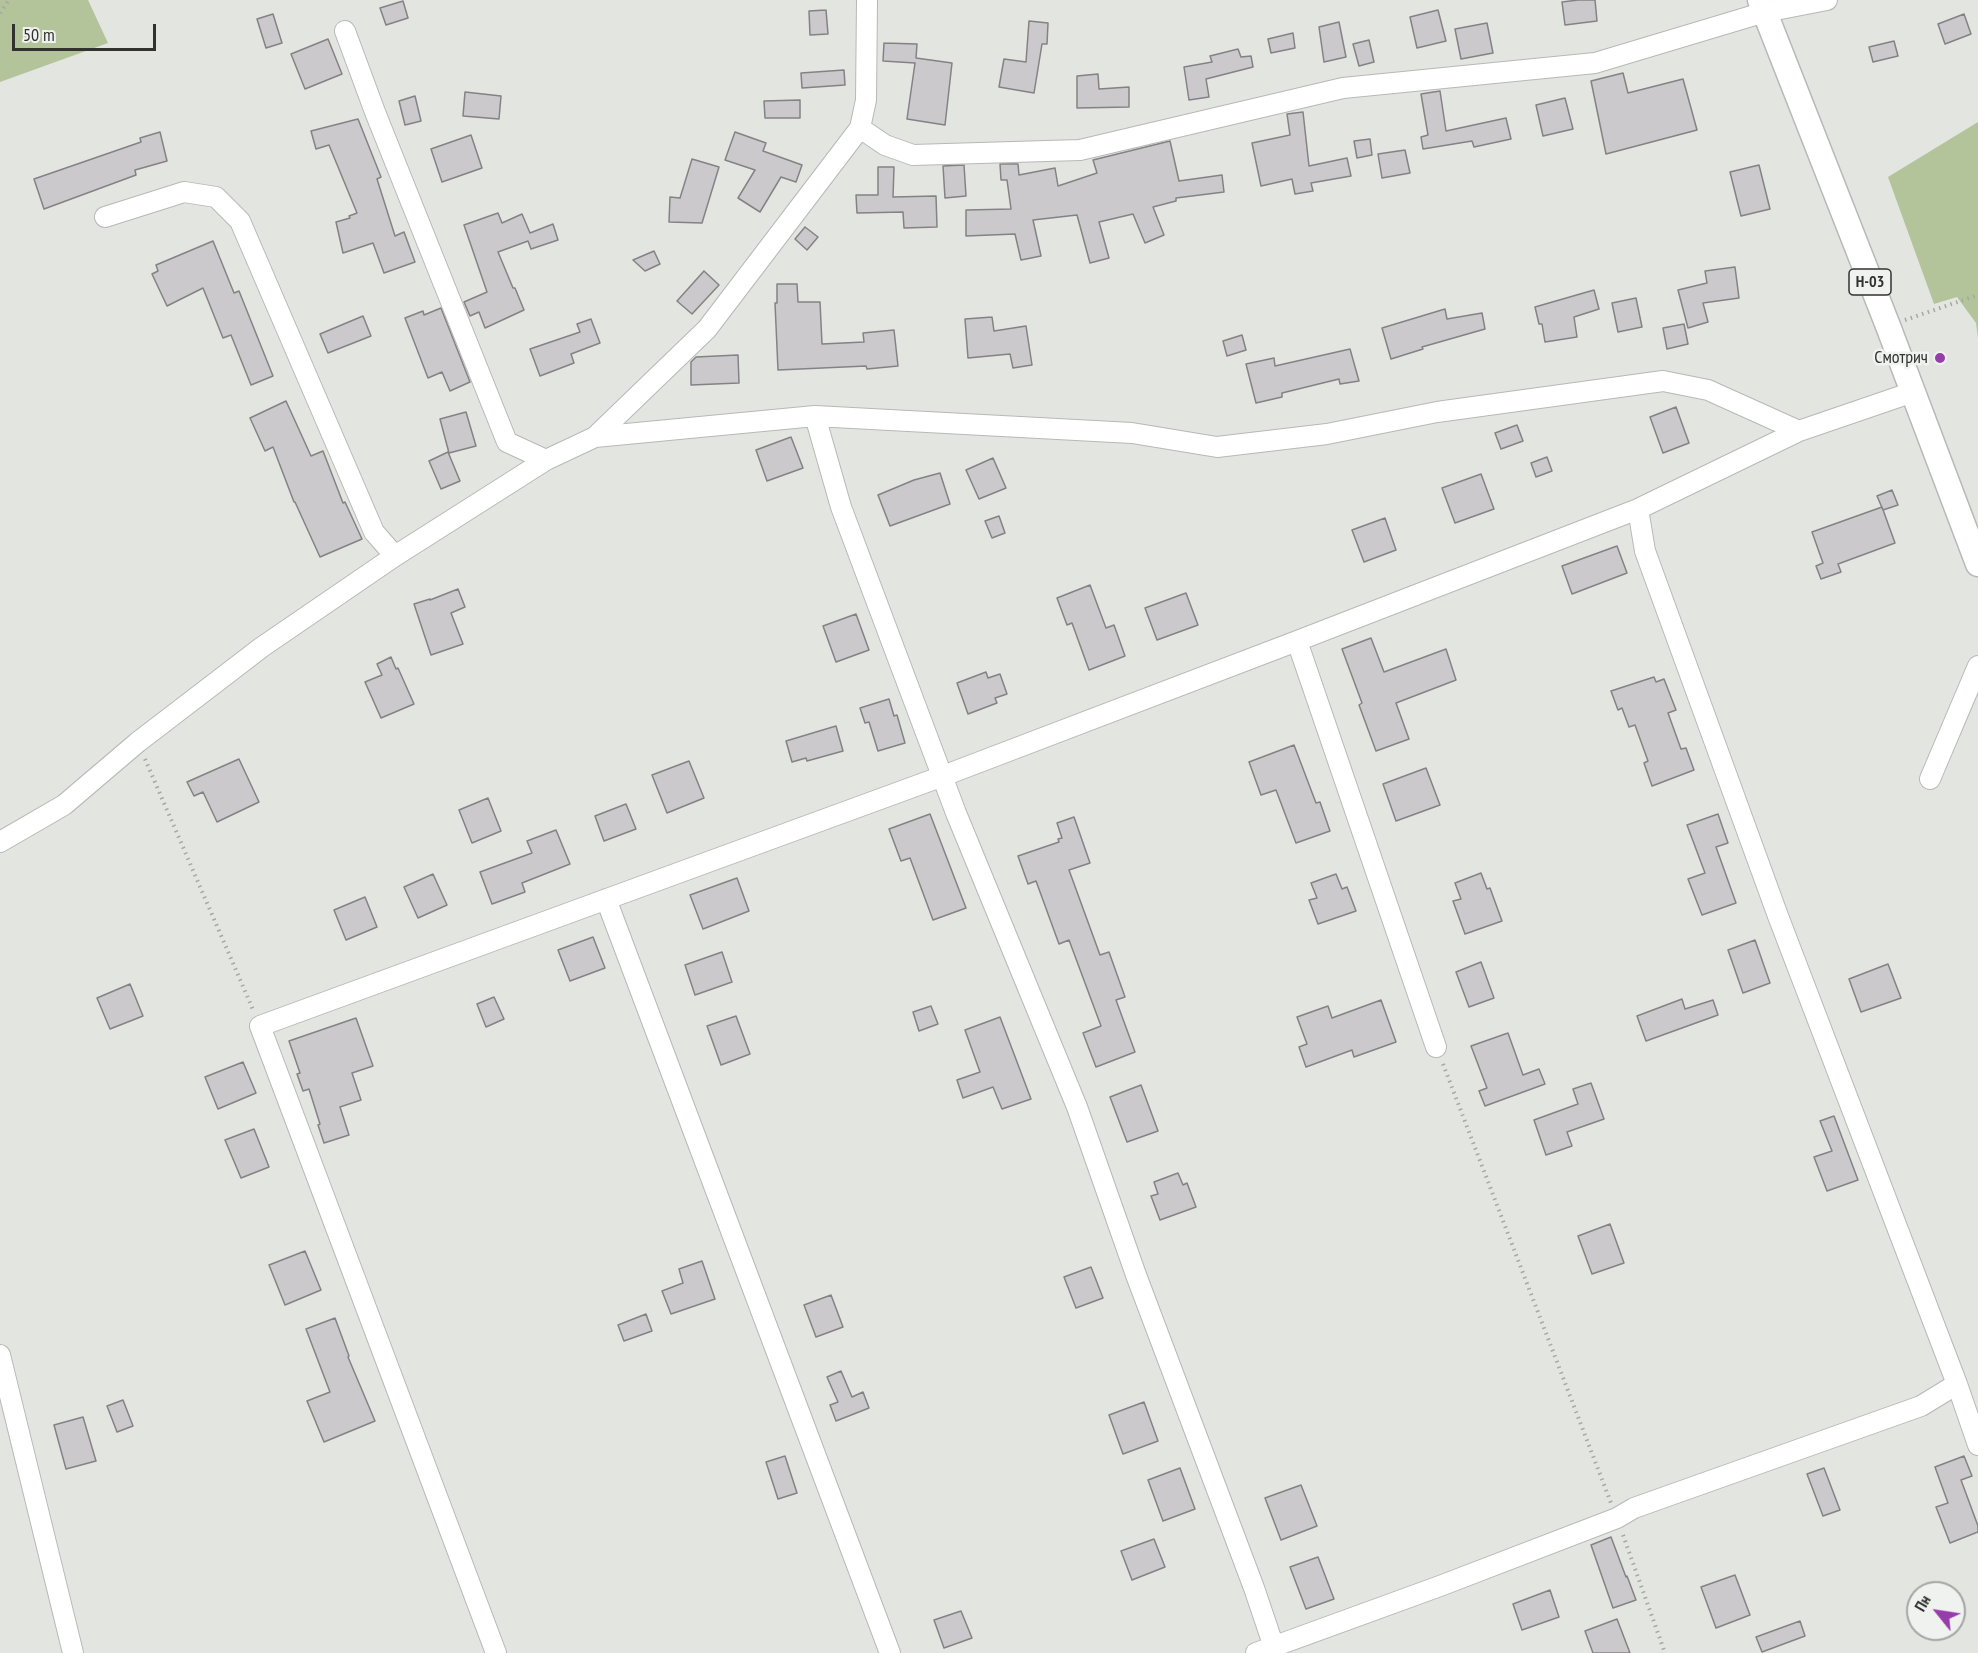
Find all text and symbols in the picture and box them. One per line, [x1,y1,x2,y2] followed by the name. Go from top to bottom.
[15,12,159,50] scale bar
[23,23,55,46] text: 50 m
[1849,269,1891,295] road number: Н-03
[1874,347,1928,369] place label: Смотрич
[1933,351,1947,365] marker: Смотрич
[1906,1581,1966,1641] north arrow
[1910,1591,1935,1615] text: Пн

